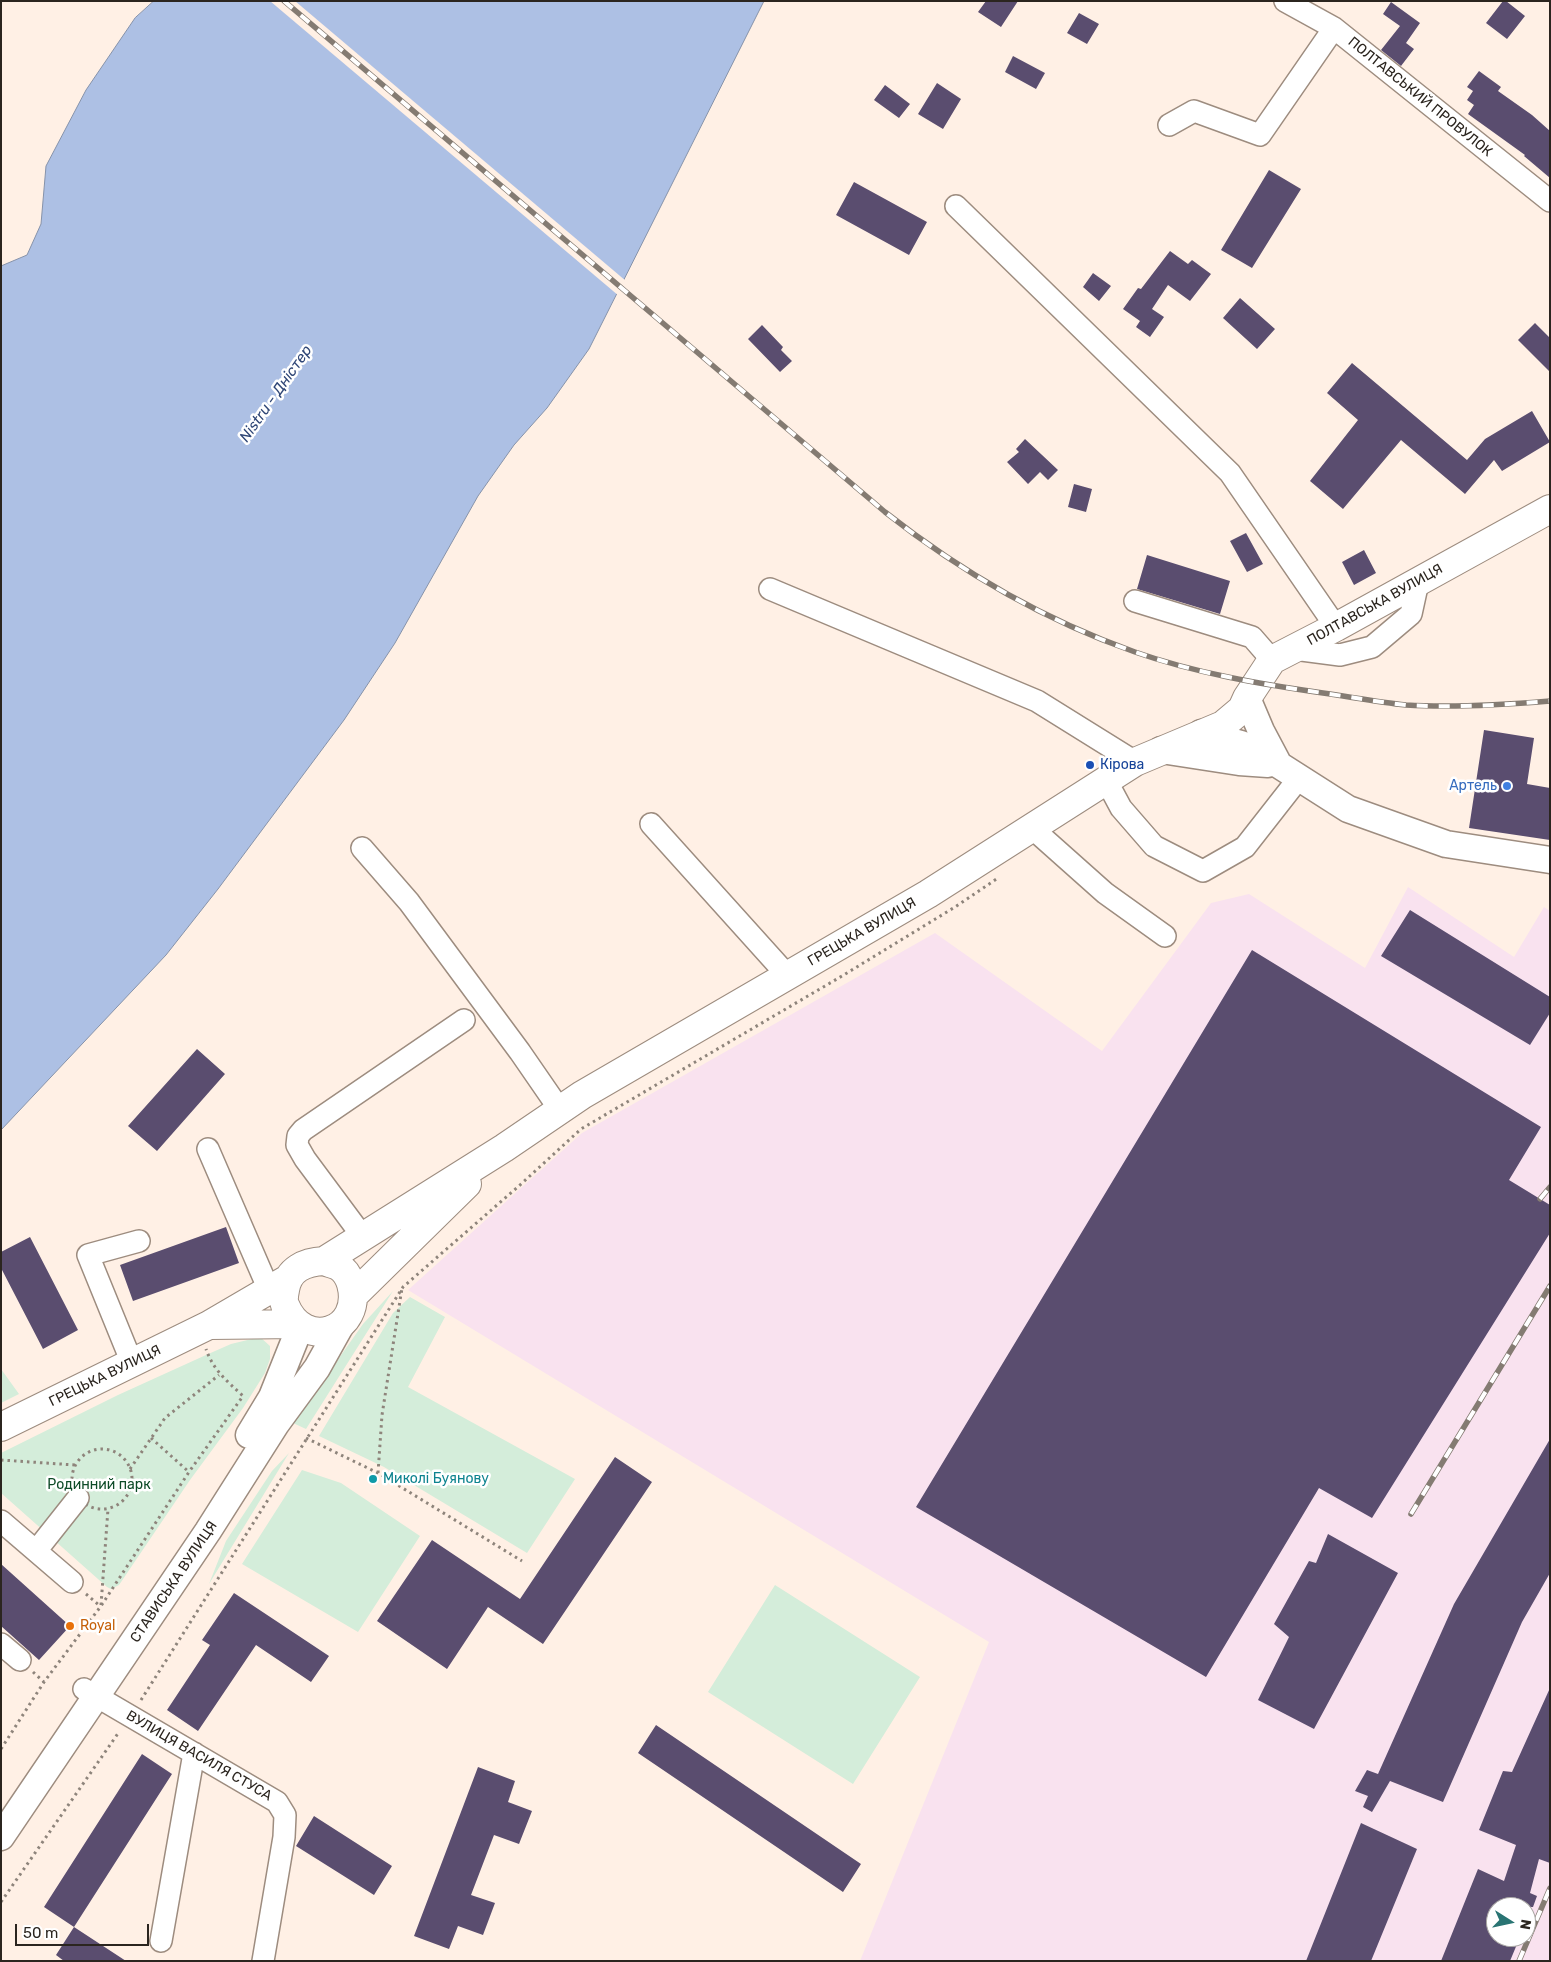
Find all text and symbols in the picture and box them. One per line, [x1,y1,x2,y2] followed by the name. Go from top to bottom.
[1344,34,1496,160] street label: ПОЛТАВСЬКИЙ ПРОВУЛОК
[236,342,316,446] water label: Nistru - Дністер
[1304,561,1446,649] street label: ПОЛТАВСЬКА ВУЛИЦЯ
[1100,757,1144,773] place label: Кірова
[1084,759,1096,771] marker: Кірова
[1449,778,1497,794] place label: Артель
[1501,780,1513,792] marker: Артель
[805,894,919,970] street label: ГРЕЦЬКА ВУЛИЦЯ
[46,1342,164,1410] street label: ГРЕЦЬКА ВУЛИЦЯ
[383,1471,489,1487] place label: Миколі Буянову
[367,1473,379,1485] marker: Миколі Буянову
[47,1477,151,1493] park label: Родинний парк
[127,1518,221,1646] street label: СТАВИСЬКА ВУЛИЦЯ
[80,1618,115,1634] place label: Royal
[64,1620,76,1632] marker: Royal
[123,1707,275,1805] street label: ВУЛИЦЯ ВАСИЛЯ СТУСА
[1486,1897,1536,1947] north arrow
[18,1914,151,1946] scale bar
[1516,1918,1535,1931] text: N
[23,1924,58,1942] text: 50 m

